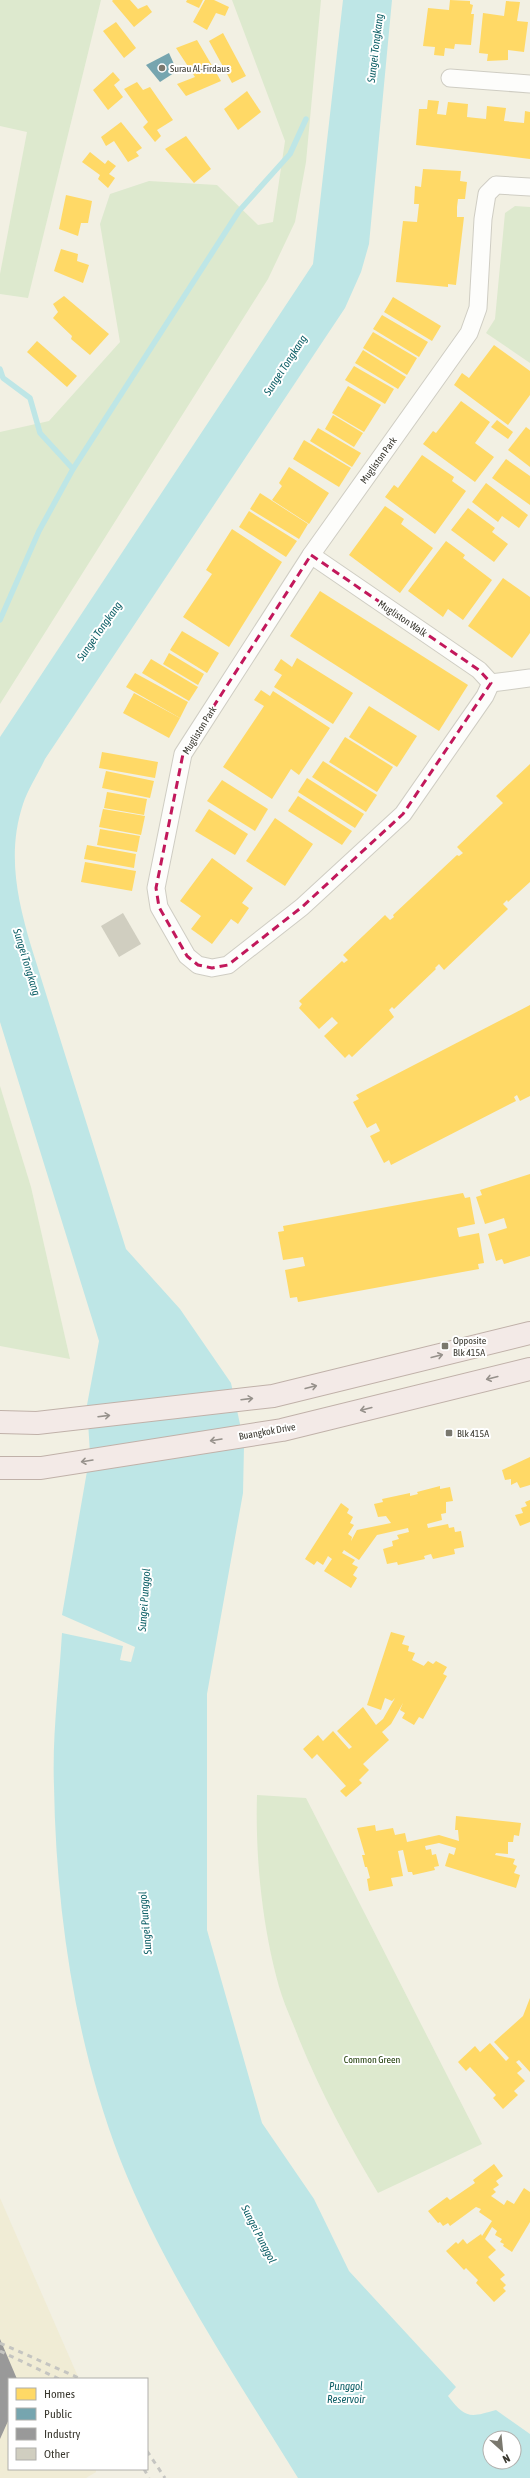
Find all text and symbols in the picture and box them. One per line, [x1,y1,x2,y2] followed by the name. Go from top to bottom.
[365,13,385,84] water label: Sungei Tongkang
[157,63,167,73] marker: Surau Al-Firdaus
[170,63,230,74] place label: Surau Al-Firdaus
[261,333,309,398] water label: Sungei Tongkang
[358,434,399,486] street label: Mugliston Park
[376,598,430,639] street label: Mugliston Walk
[74,599,124,664] water label: Sungei Tongkang
[180,704,219,756] street label: Mugliston Park
[11,926,43,997] water label: Sungei Tongkang
[453,1335,487,1358] place label: Opposite Blk 415A
[440,1341,450,1351] marker: Opposite Blk 415A
[430,1351,443,1359] one-way arrow
[486,1375,499,1382] one-way arrow
[304,1383,317,1390] one-way arrow
[240,1396,253,1403] one-way arrow
[360,1405,373,1413] one-way arrow
[97,1412,110,1420] one-way arrow
[238,1421,297,1442] street label: Buangkok Drive
[444,1428,454,1438] marker: Blk 415A
[457,1428,489,1439] place label: Blk 415A
[210,1436,223,1444] one-way arrow
[81,1457,94,1465] one-way arrow
[136,1568,152,1633] water label: Sungei Punggol
[136,1891,154,1956] water label: Sungei Punggol
[344,2054,400,2065] park label: Common Green
[239,2202,279,2265] water label: Sungei Punggol
[8,2378,148,2470] legend
[327,2380,366,2405] water label: Punggol Reservoir
[44,2387,75,2401] text: Homes
[44,2407,72,2421] text: Public
[44,2427,81,2441] text: Industry
[482,2430,522,2470] north arrow
[44,2447,70,2461] text: Other
[501,2452,512,2466] text: N

